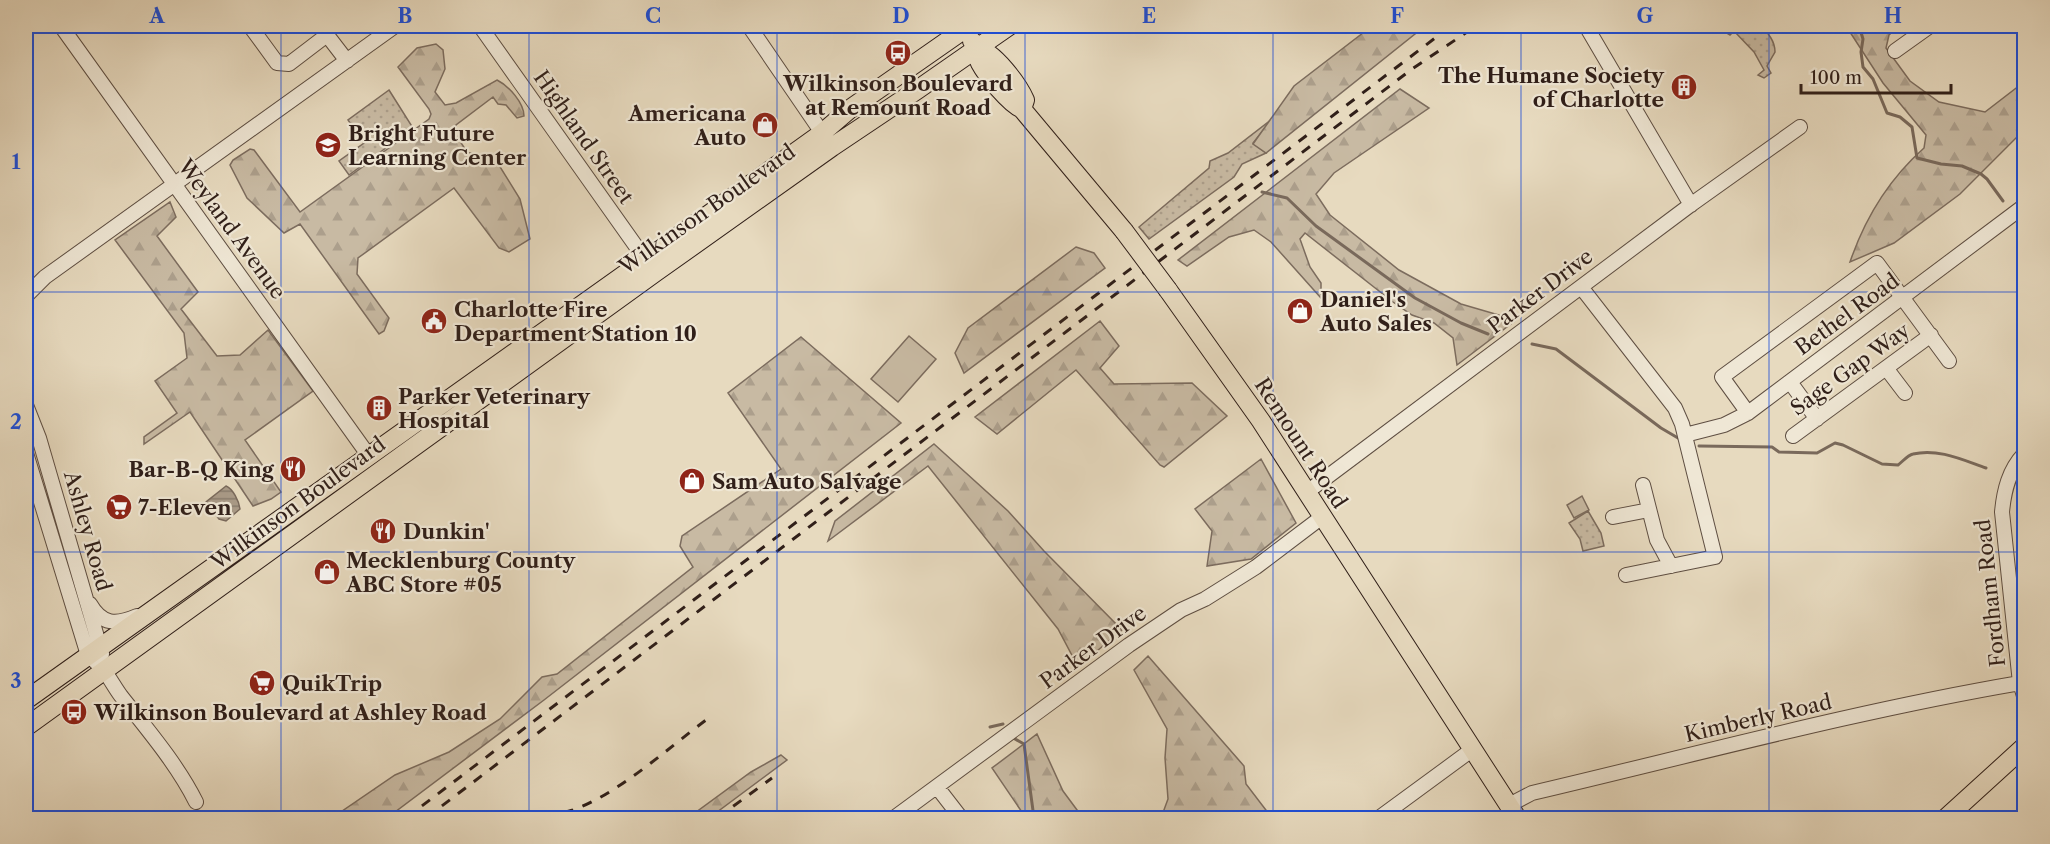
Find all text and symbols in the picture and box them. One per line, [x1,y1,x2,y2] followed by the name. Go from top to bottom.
[148,4,165,28] text: A
[398,4,413,28] text: B
[645,4,661,28] text: C
[892,4,910,28] text: D
[1142,4,1156,28] text: E
[1390,4,1404,28] text: F
[1637,4,1654,28] text: G
[1884,4,1902,28] text: H
[883,38,913,68] bus stop icon: Wilkinson Boulevard at Remount Road
[1801,57,1951,95] scale bar
[1438,63,1665,112] place label: The Humane Society of Charlotte
[529,66,640,209] street label: Highland Street
[1810,67,1862,89] text: 100 m
[782,71,1013,120] place label: Wilkinson Boulevard at Remount Road
[1669,72,1699,102] building icon: The Humane Society of Charlotte
[627,101,747,150] place label: Americana Auto
[750,110,780,140] shop icon: Americana Auto
[348,121,527,170] place label: Bright Future Learning Center
[313,130,343,160] school or university icon: Bright Future Learning Center
[613,139,800,280] street label: Wilkinson Boulevard
[12,150,21,174] text: 1
[172,153,291,304] street label: Weyland Avenue
[1482,243,1598,339] street label: Parker Drive
[1790,268,1904,360] street label: Bethel Road
[1319,287,1432,336] place label: Daniel's Auto Sales
[1285,296,1315,326] shop icon: Daniel's Auto Sales
[454,297,697,346] place label: Charlotte Fire Department Station 10
[419,306,449,336] public building icon: Charlotte Fire Department Station 10
[1786,317,1915,421] street label: Sage Gap Way
[1250,373,1353,513] street label: Remount Road
[398,384,591,433] place label: Parker Veterinary Hospital
[364,393,394,423] building icon: Parker Veterinary Hospital
[10,410,22,434] text: 2
[205,431,390,575] street label: Wilkinson Boulevard
[278,454,308,484] restaurant icon: Bar-B-Q King
[128,457,275,482] place label: Bar-B-Q King
[677,466,707,496] shop icon: Sam Auto Salvage
[59,467,117,594] street label: Ashley Road
[712,469,902,494] place label: Sam Auto Salvage
[104,492,134,522] supermarket icon: 7-Eleven
[138,495,232,520] place label: 7-Eleven
[368,516,398,546] restaurant icon: Dunkin'
[1970,518,2010,668] street label: Fordham Road
[403,519,490,544] place label: Dunkin'
[345,548,576,597] place label: Mecklenburg County ABC Store #05
[312,557,342,587] shop icon: Mecklenburg County ABC Store #05
[1035,600,1151,694] street label: Parker Drive
[247,668,277,698] supermarket icon: QuikTrip
[10,669,22,693] text: 3
[282,671,382,696] place label: QuikTrip
[1682,689,1834,747] street label: Kimberly Road
[59,697,89,727] bus stop icon: Wilkinson Boulevard at Ashley Road
[93,700,487,725] place label: Wilkinson Boulevard at Ashley Road

